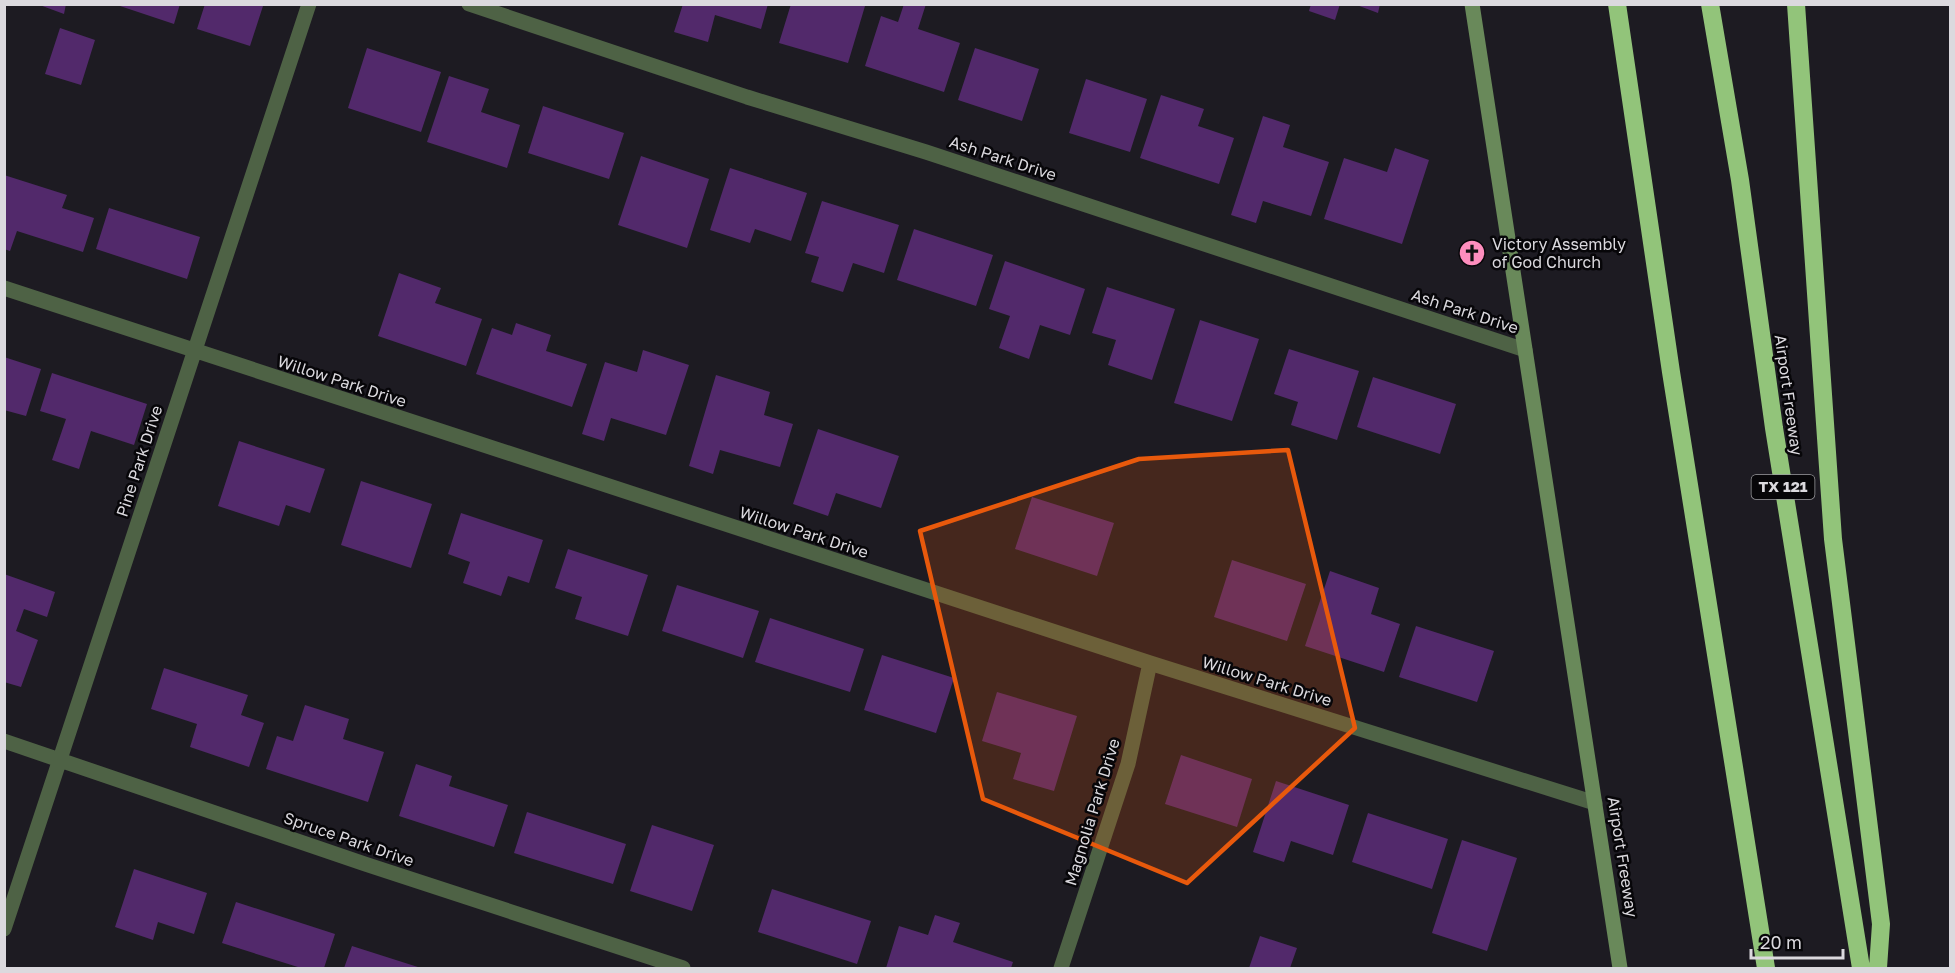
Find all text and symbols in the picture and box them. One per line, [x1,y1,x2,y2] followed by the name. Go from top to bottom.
[947,131,1059,185] street label: Ash Park Drive
[1492,234,1626,272] place label: Victory Assembly of God Church
[1457,238,1487,268] church icon: Victory Assembly of God Church
[1409,284,1521,338] street label: Ash Park Drive
[1771,333,1807,457] street label: Airport Freeway
[275,351,409,411] street label: Willow Park Drive
[112,403,166,519] street label: Pine Park Drive
[1752,475,1814,499] road number: TX 121
[737,502,871,562] street label: Willow Park Drive
[1200,652,1334,710] street label: Willow Park Drive
[1060,736,1124,888] street label: Magnolia Park Drive
[1604,795,1642,919] street label: Airport Freeway
[281,807,417,871] street label: Spruce Park Drive
[1751,922,1842,960] scale bar
[1760,931,1802,953] text: 20 m

